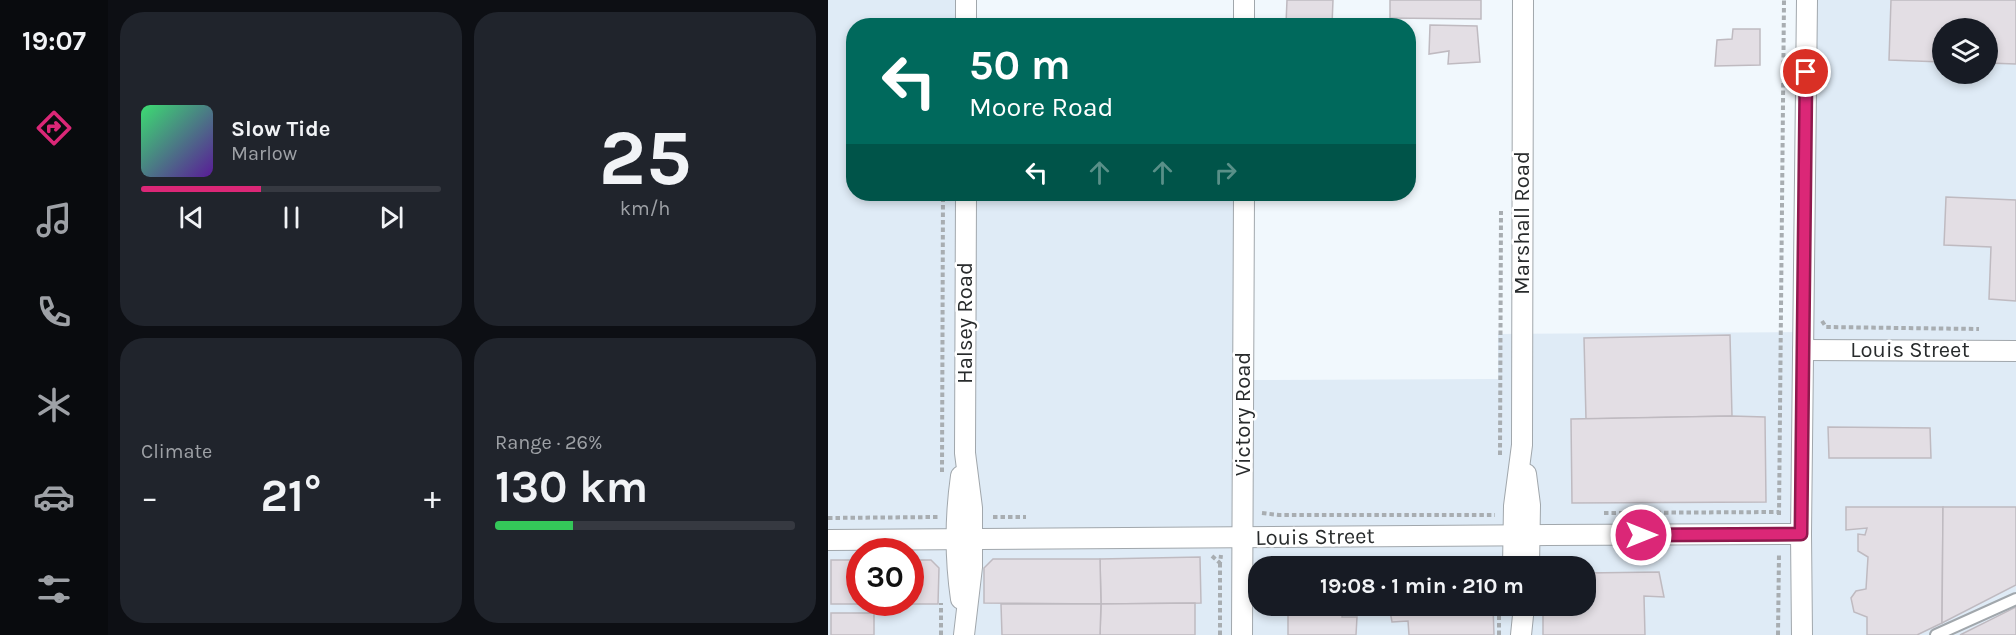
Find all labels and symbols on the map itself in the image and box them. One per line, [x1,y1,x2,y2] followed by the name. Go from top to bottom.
[1780,46,1831,97] pin
[1509,151,1535,295] street label: Marshall Road
[952,262,978,384] street label: Halsey Road
[1850,337,1970,363] street label: Louis Street
[1230,352,1256,476] street label: Victory Road
[1609,503,1673,567] position arrow
[1255,523,1375,551] street label: Louis Street
[846,538,924,616] speed limit sign: 30

